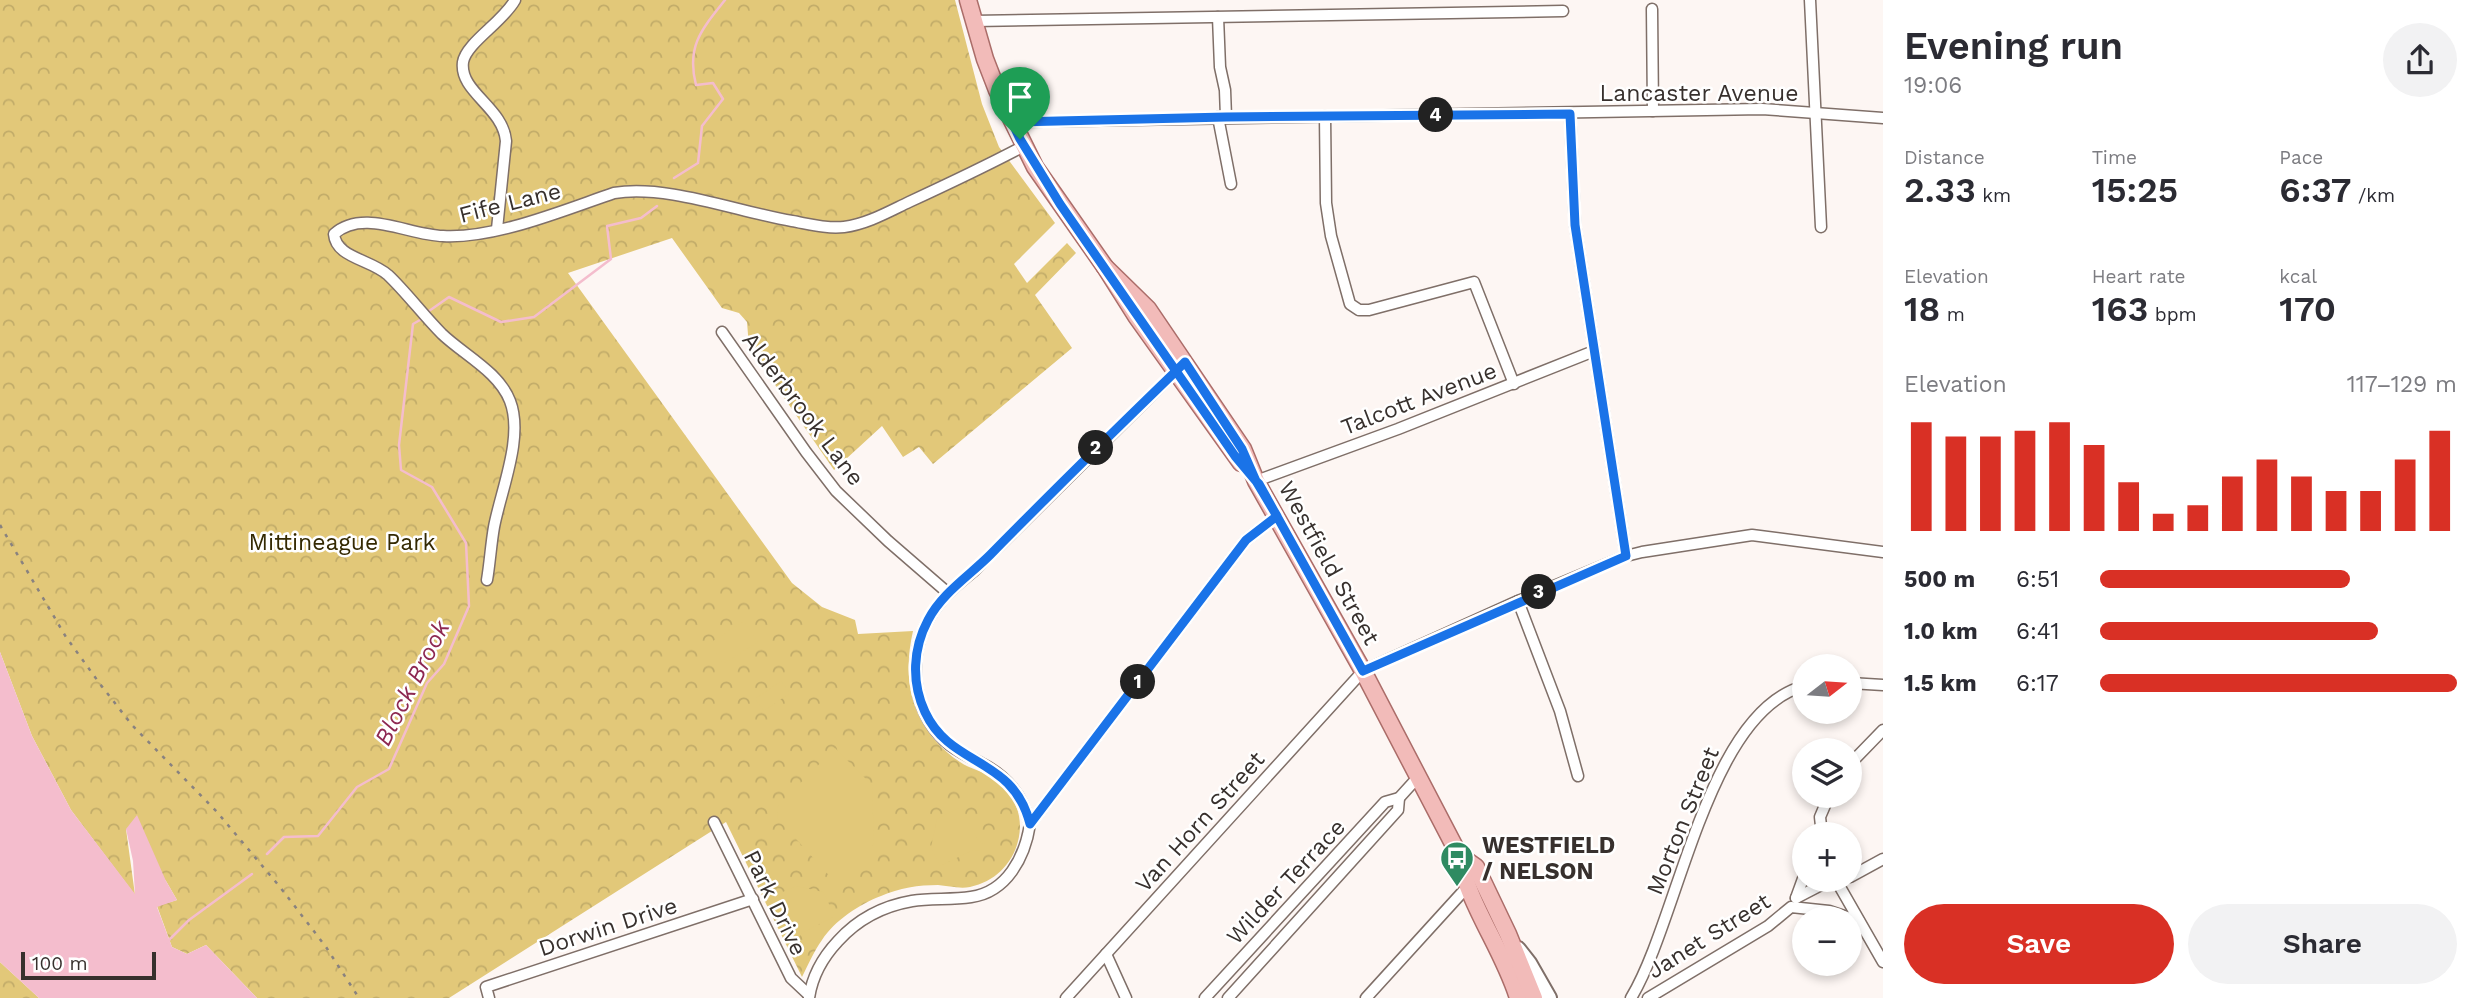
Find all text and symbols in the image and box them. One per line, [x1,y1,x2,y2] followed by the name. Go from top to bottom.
[2383,23,2457,97] button: share
[1904,24,2123,68] text: Evening run
[990,67,1050,139] pin
[1904,72,1962,99] text: 19:06
[1001,78,1039,116] icon: arrive
[1599,80,1799,107] street label: Lancaster Avenue
[1418,97,1454,132] pin: 4
[1429,103,1442,126] text: 4
[1904,146,1985,169] text: Distance
[2092,146,2137,169] text: Time
[2279,146,2323,169] text: Pace
[1904,169,1976,211] text: 2.33
[2092,169,2178,211] text: 15:25
[2279,169,2351,211] text: 6:37
[456,177,564,229] street label: Fife Lane
[1976,184,2011,207] text: km
[2351,184,2395,207] text: /km
[1904,265,1989,288] text: Elevation
[2092,265,2186,288] text: Heart rate
[2279,265,2317,288] text: kcal
[1904,288,1940,330] text: 18
[2092,288,2148,330] text: 163
[2279,288,2336,330] text: 170
[1940,303,1965,326] text: m
[2148,303,2197,326] text: bpm
[737,327,869,491] street label: Alderbrook Lane
[1338,357,1500,441] street label: Talcott Avenue
[1904,371,2007,398] text: Elevation
[2347,371,2457,398] text: 117–129 m
[1078,430,1114,466] pin: 2
[1090,436,1101,459] text: 2
[1273,476,1385,650] street label: Westfield Street
[248,529,436,556] park label: Mittineague Park
[1904,566,1975,593] text: 500 m
[2016,566,2059,593] text: 6:51
[1522,574,1556,610] pin: 3
[1533,580,1544,603] text: 3
[369,615,456,750] water label: Block Brook
[1904,618,1978,645] text: 1.0 km
[2016,618,2059,645] text: 6:41
[1792,654,1862,724] north arrow
[1792,654,1862,976] map controls
[1120,664,1156,700] pin: 1
[1133,670,1142,693] text: 1
[1904,670,1977,697] text: 1.5 km
[2016,670,2059,697] text: 6:17
[1792,738,1862,808] button: layers
[1641,743,1725,899] street label: Morton Street
[1130,746,1270,898] street label: Van Horn Street
[1221,814,1351,950] street label: Wilder Terrace
[1792,822,1862,892] button: +
[1482,832,1615,885] place label: WESTFIELD / NELSON
[1438,839,1476,888] bus stop icon: WESTFIELD / NELSON
[738,846,812,960] street label: Park Drive
[1643,887,1776,984] street label: Janet Street
[535,892,681,962] street label: Dorwin Drive
[1904,904,2174,984] button: Save
[2188,904,2457,984] button: Share
[1792,906,1862,976] button: −
[21,949,156,981] scale bar
[32,952,88,975] text: 100 m

